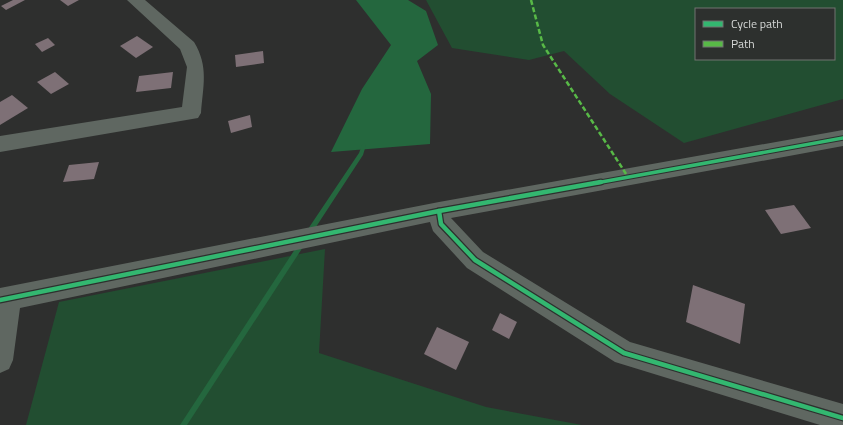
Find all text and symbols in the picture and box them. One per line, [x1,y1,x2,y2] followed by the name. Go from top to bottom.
[695,8,835,60] legend
[731,14,783,33] text: Cycle path
[731,34,755,53] text: Path

